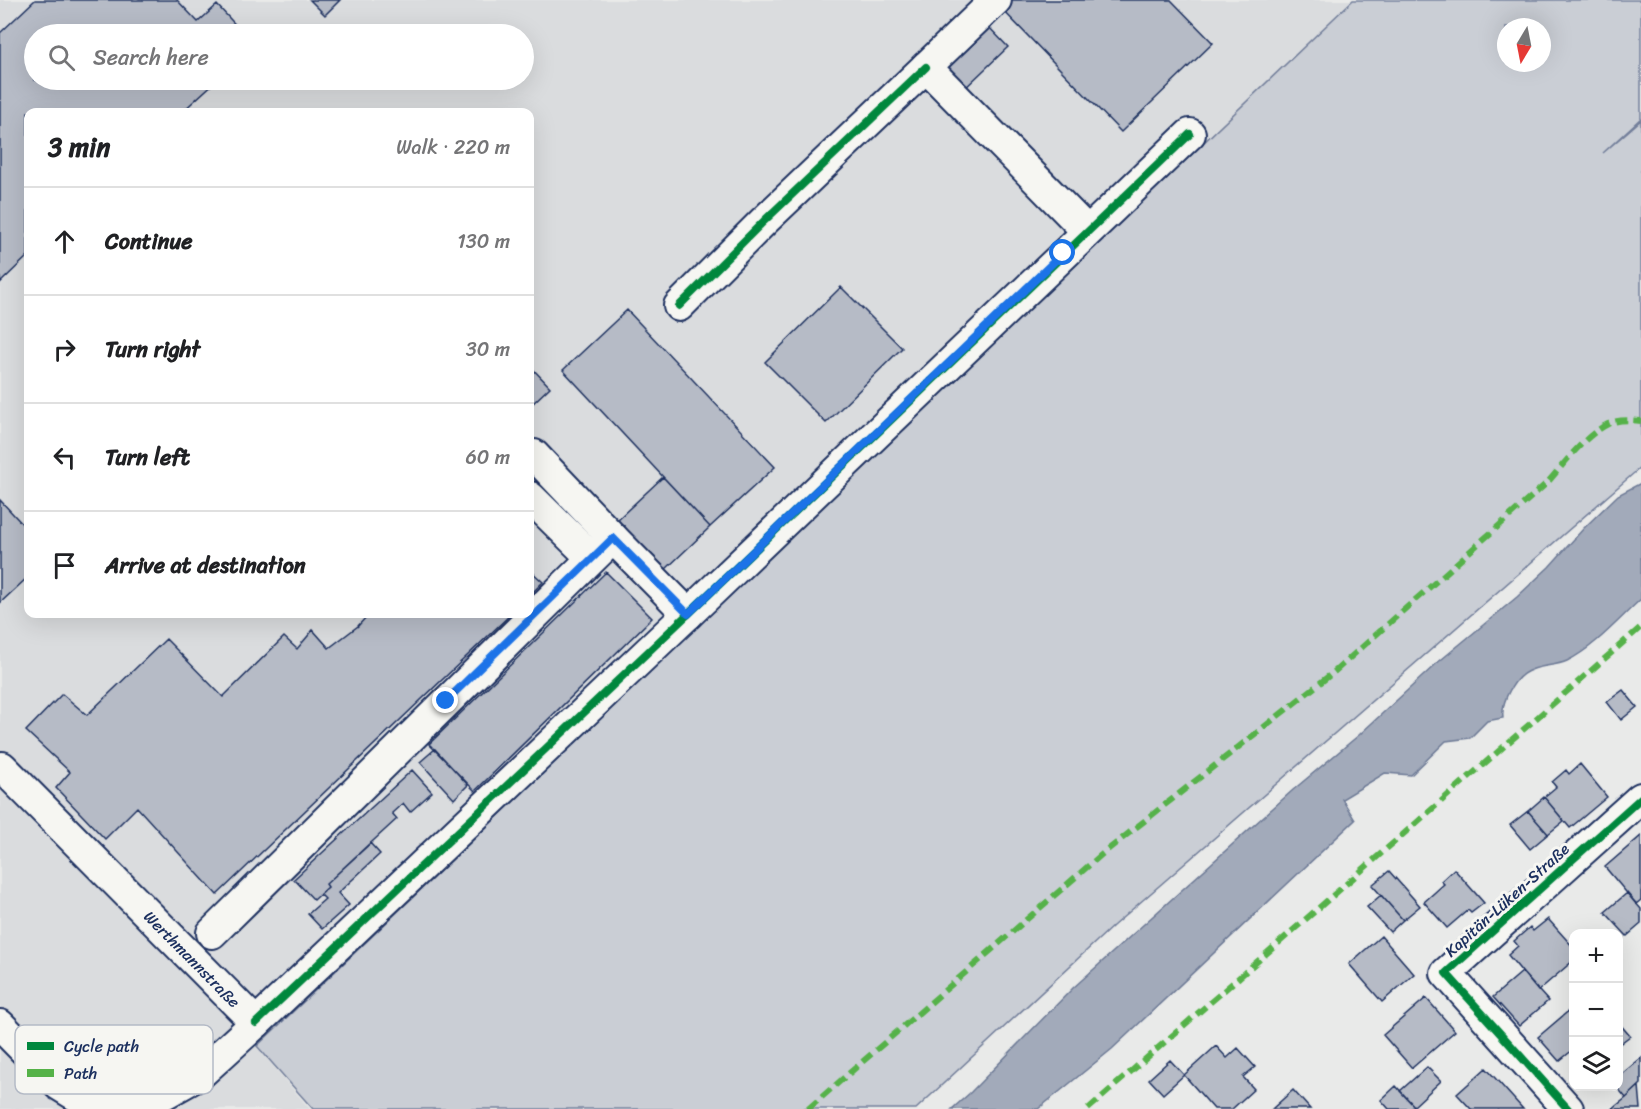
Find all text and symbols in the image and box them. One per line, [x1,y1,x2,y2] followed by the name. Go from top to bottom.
[1497,18,1551,72] north arrow
[24,24,534,90] search box
[93,38,209,77] text: Search here
[45,41,78,74] icon: search
[48,124,110,170] text: 3 min
[396,130,510,165] text: Walk · 220 m
[105,222,193,261] text: Continue
[457,224,510,259] text: 130 m
[48,225,81,258] icon: ahead
[1049,239,1075,265] route start
[105,330,200,369] text: Turn right
[466,332,510,367] text: 30 m
[48,333,81,366] icon: right
[105,438,190,477] text: Turn left
[465,440,510,475] text: 60 m
[48,441,81,474] icon: left
[105,546,306,585] text: Arrive at destination
[48,549,81,582] icon: arrive
[432,687,458,713] route end
[1438,835,1576,964] street label: Kapitän-Lüken-Straße
[137,903,248,1015] street label: Werthmannstraße
[1569,929,1623,1091] map controls
[1569,929,1623,983] button: +
[1569,983,1623,1037] button: −
[15,1025,213,1094] legend
[64,1032,139,1061] text: Cycle path
[1569,1037,1623,1091] button: layers
[64,1059,97,1088] text: Path

